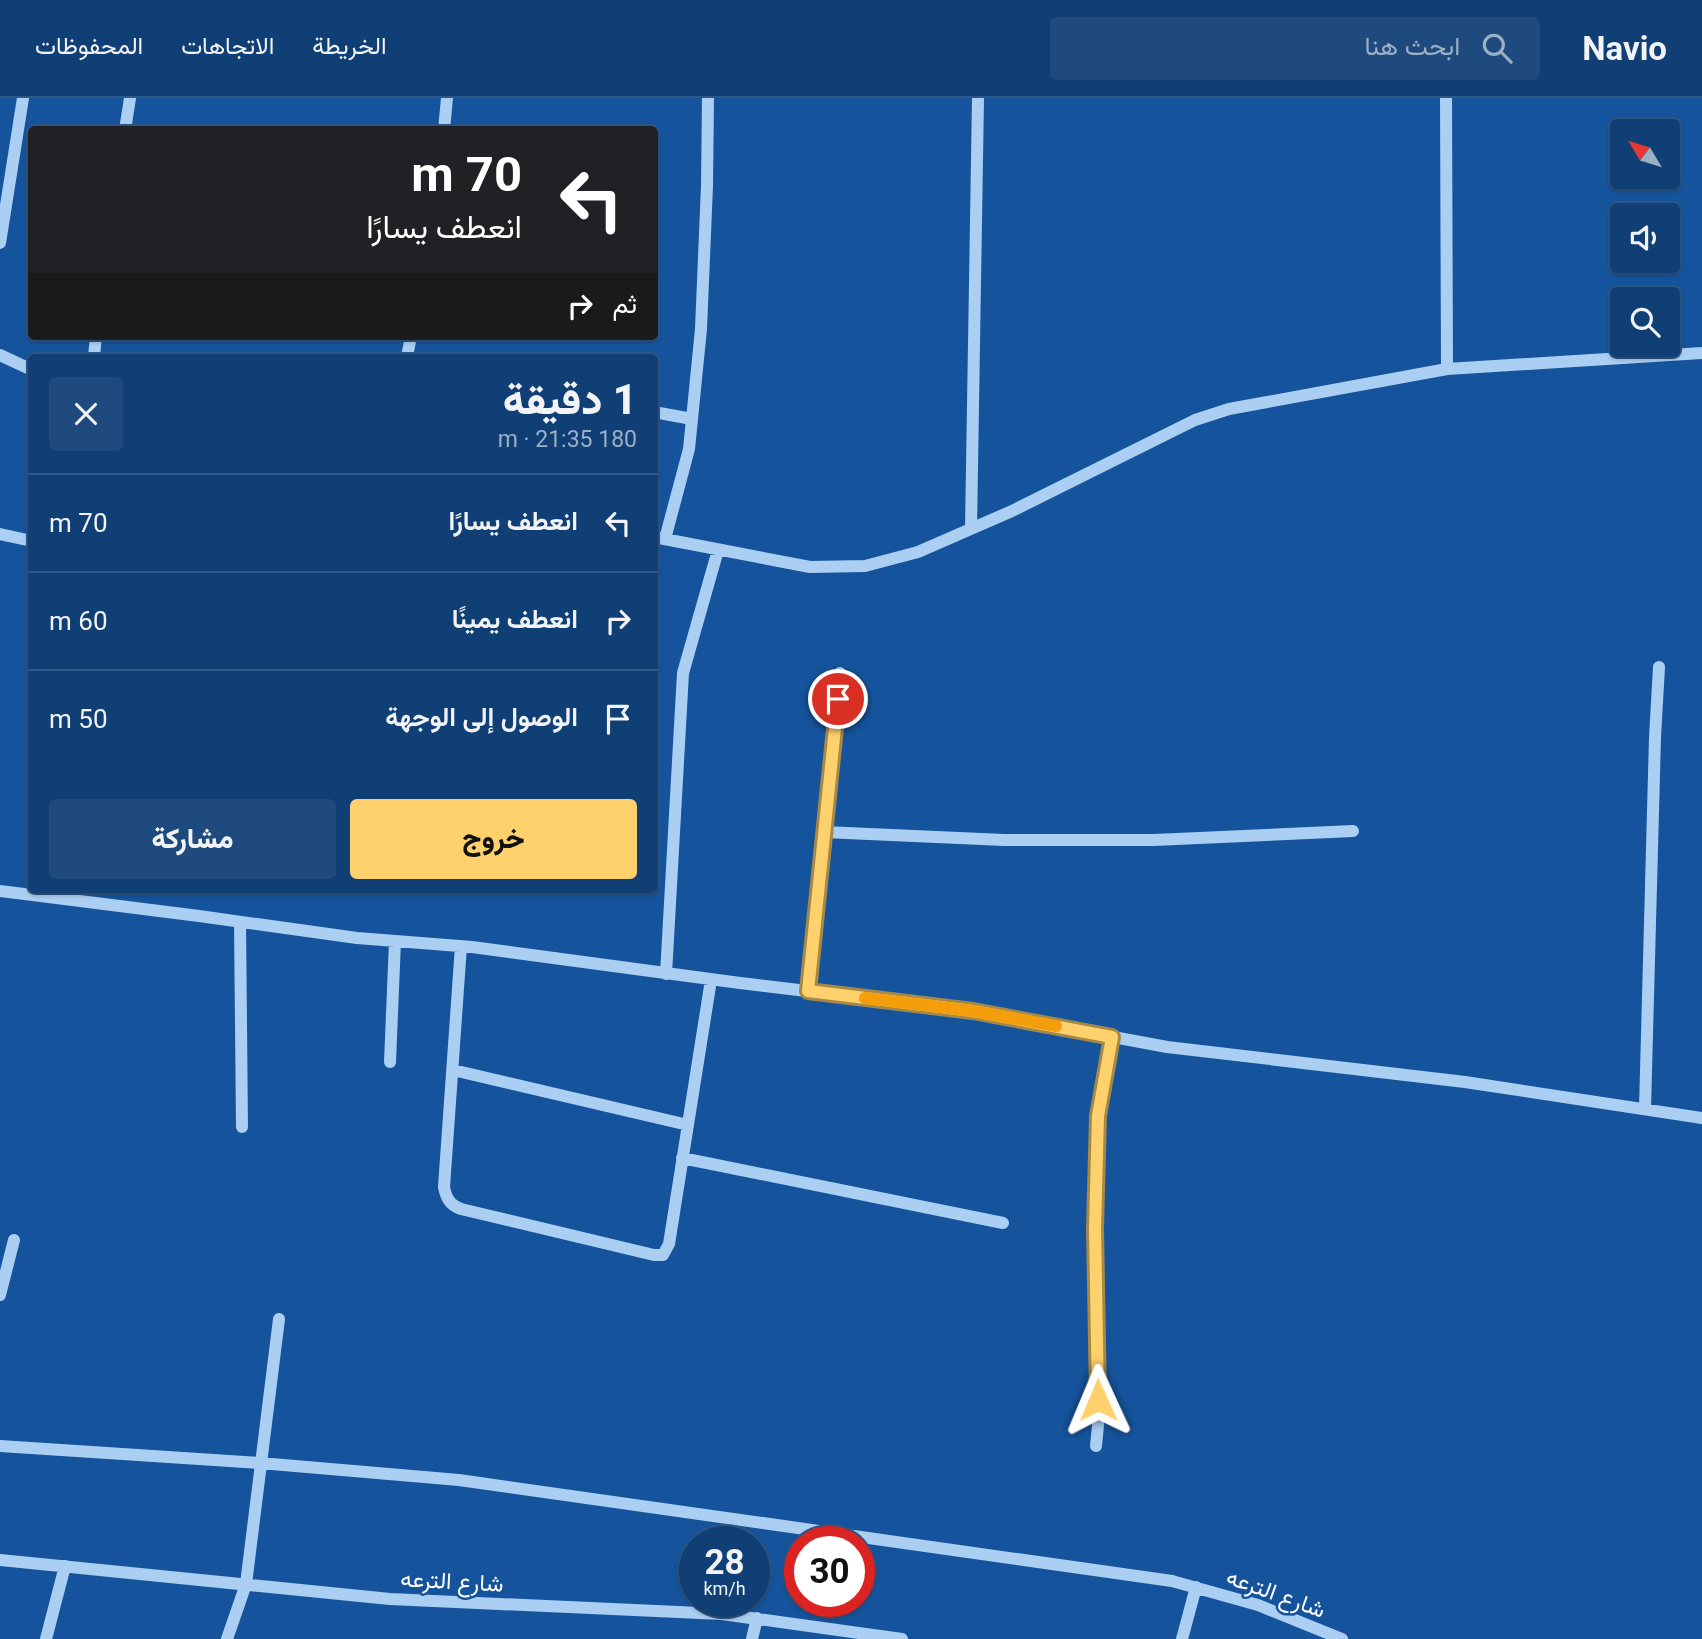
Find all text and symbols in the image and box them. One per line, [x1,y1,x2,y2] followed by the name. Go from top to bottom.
[1050,17,1540,80] search box
[1478,29,1516,67] icon: search
[1582,29,1667,68] text: Navio
[1365,31,1460,61] text: ابحث هنا
[35,32,143,60] text: المحفوظات
[181,32,274,60] text: الاتجاهات
[312,32,387,60] text: الخريطة
[1610,119,1680,189] north arrow
[1610,119,1680,357] map controls
[411,146,522,203] text: 70 m
[546,154,637,245] icon: left
[1610,203,1680,273] button: sound
[366,208,522,246] text: انعطف يسارًا
[561,287,599,325] icon: right
[1610,287,1680,357] button: search
[613,289,637,319] text: ثم
[503,375,637,424] text: 1 دقيقة
[49,377,123,451] button: close
[498,426,637,453] text: 180 m · 21:35
[599,504,637,542] icon: left
[448,506,578,536] text: انعطف يسارًا
[49,508,108,538] text: 70 m
[599,602,637,640] icon: right
[452,604,578,634] text: انعطف يمينًا
[49,606,108,636] text: 60 m
[808,669,868,729] pin
[819,680,857,718] icon: arrive
[599,700,637,738] icon: arrive
[385,702,578,732] text: الوصول إلى الوجهة
[49,704,108,734] text: 50 m
[49,799,336,879] button: مشاركة
[350,799,637,879] button: خروج
[1061,1363,1135,1437] position arrow
[784,1526,875,1617] speed limit sign: 30
[704,1542,745,1583] text: 28
[1222,1563,1329,1626] street label: شارع الترعه
[400,1565,504,1600] street label: شارع الترعه
[703,1578,746,1599] text: km/h

